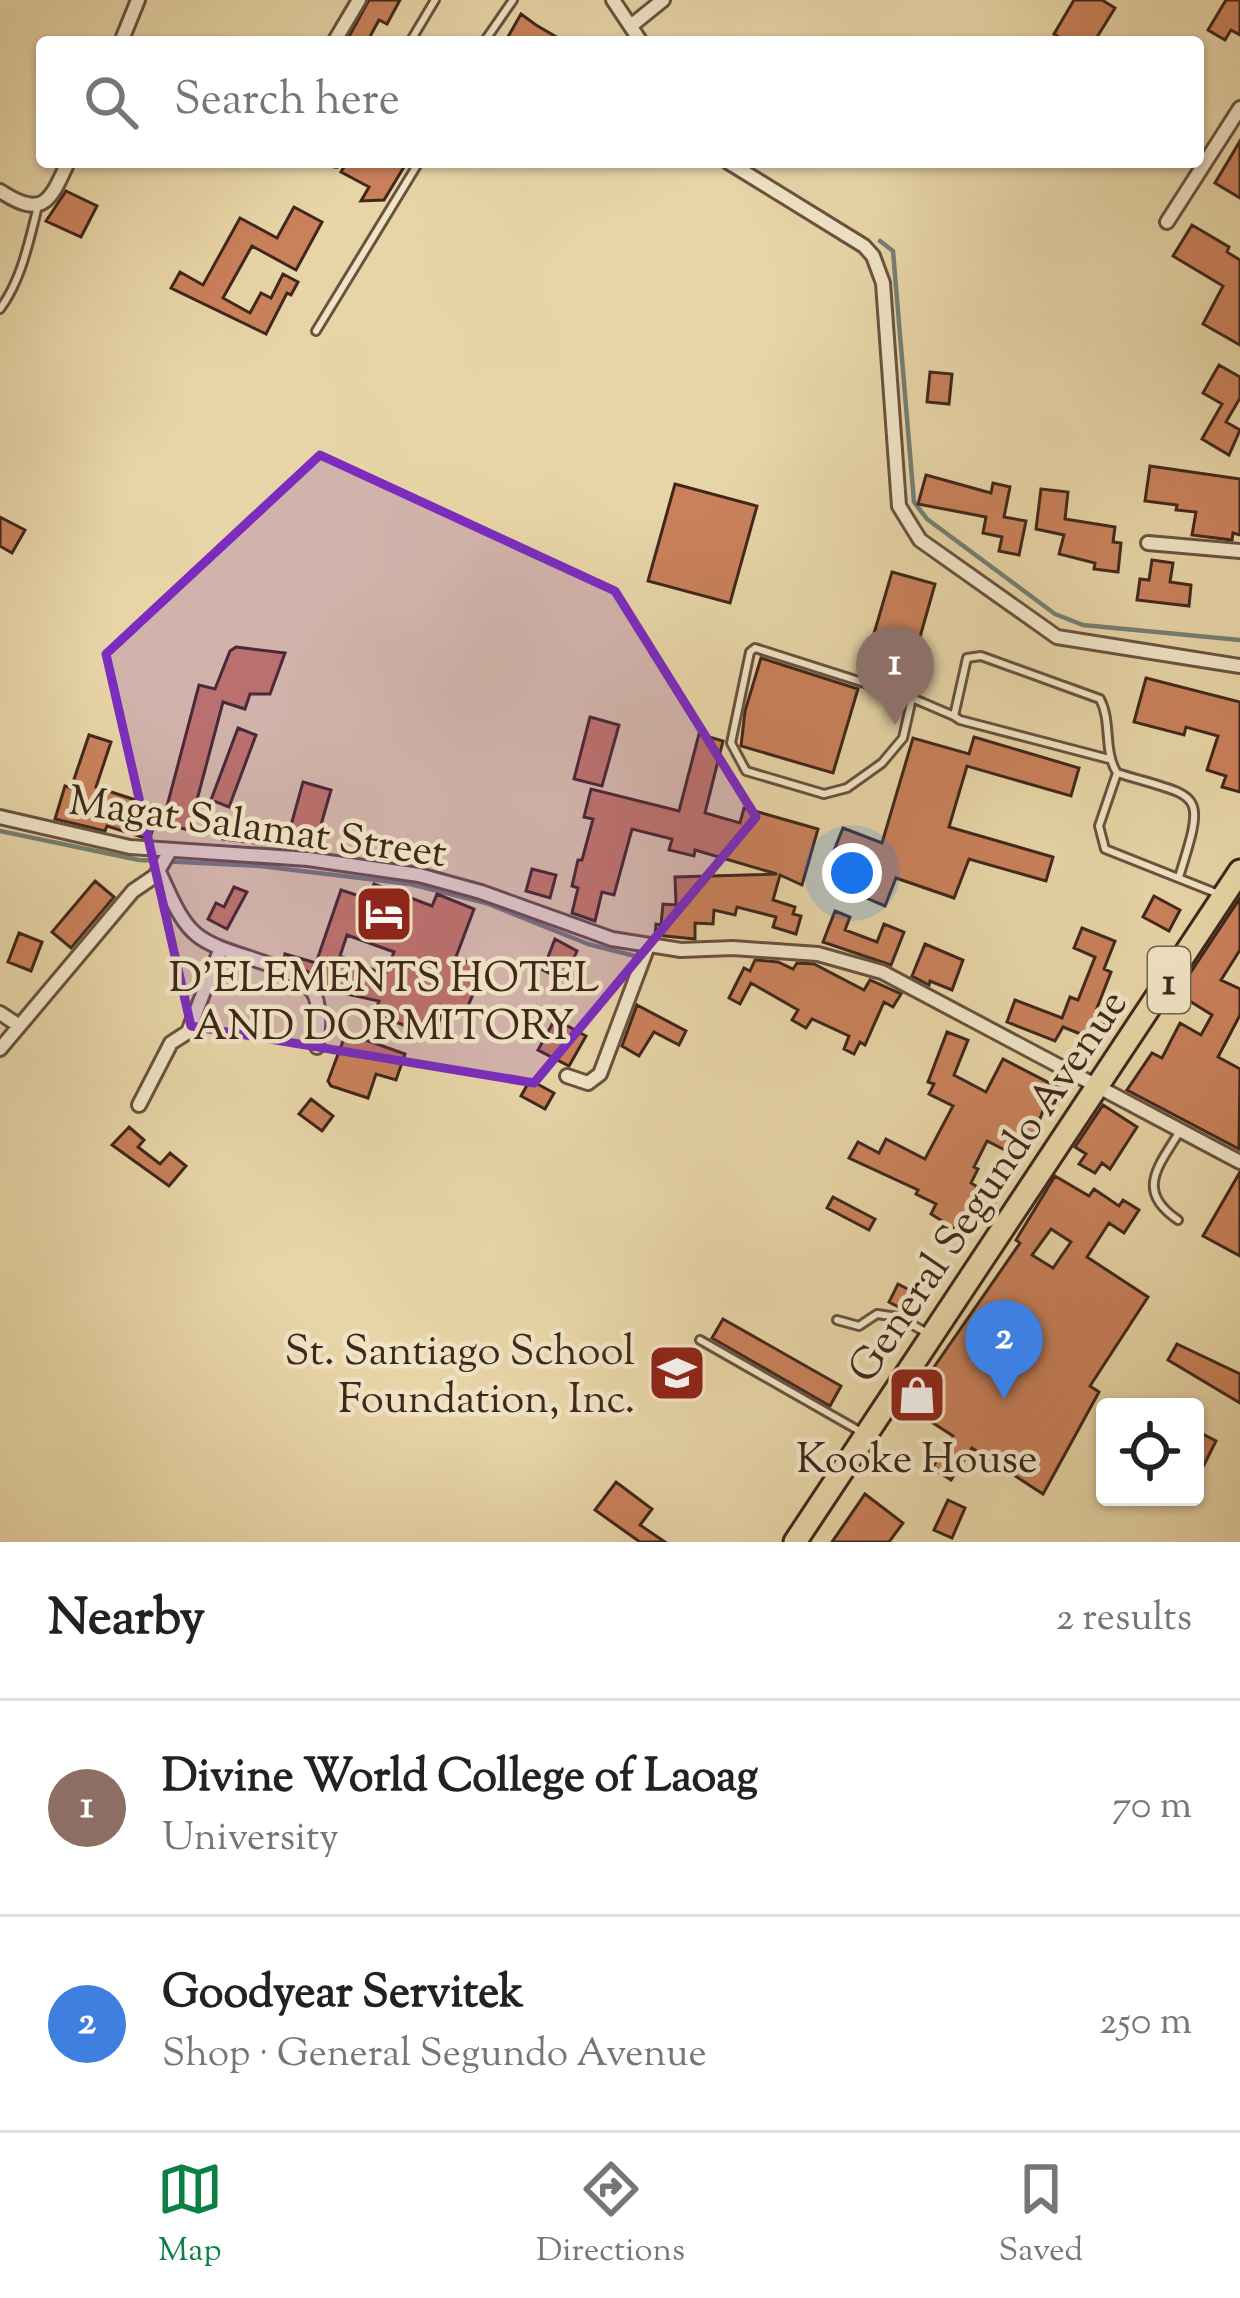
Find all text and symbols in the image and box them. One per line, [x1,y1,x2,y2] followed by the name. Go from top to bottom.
[36,36,1204,168] search box
[78,69,144,135] icon: search
[174,70,400,135] text: Search here
[856,626,934,725] pin: 1
[64,774,450,886] street label: Magat Salamat Street
[822,843,882,903] your location
[353,883,415,945] hotel icon: D'ELEMENTS HOTEL AND DORMITORY
[1148,947,1190,1013] road number: 1
[169,951,599,1059] place label: D'ELEMENTS HOTEL AND DORMITORY
[836,979,1144,1396] street label: General Segundo Avenue
[965,1300,1043,1399] pin: 2
[285,1324,635,1432] place label: St. Santiago School Foundation, Inc.
[646,1342,708,1404] school or university icon: St. Santiago School Foundation, Inc.
[886,1364,948,1426] shop icon: Kooke House
[1096,1398,1204,1506] map controls
[1096,1398,1204,1506] button: locate
[796,1432,1038,1492] place label: Kooke House
[48,1584,205,1657] text: Nearby
[1056,1592,1192,1648] text: 2 results
[162,1747,758,1812] text: Divine World College of Laoag
[80,1780,94,1836] text: 1
[1112,1780,1192,1836] text: 70 m
[162,1812,339,1868] text: University
[162,1963,524,2028] text: Goodyear Servitek
[78,1996,96,2052] text: 2
[1099,1996,1192,2052] text: 250 m
[162,2028,707,2084] text: Shop · General Segundo Avenue
[157,2156,223,2276] tab: Map
[536,2156,685,2276] tab: Directions
[999,2156,1083,2276] tab: Saved

